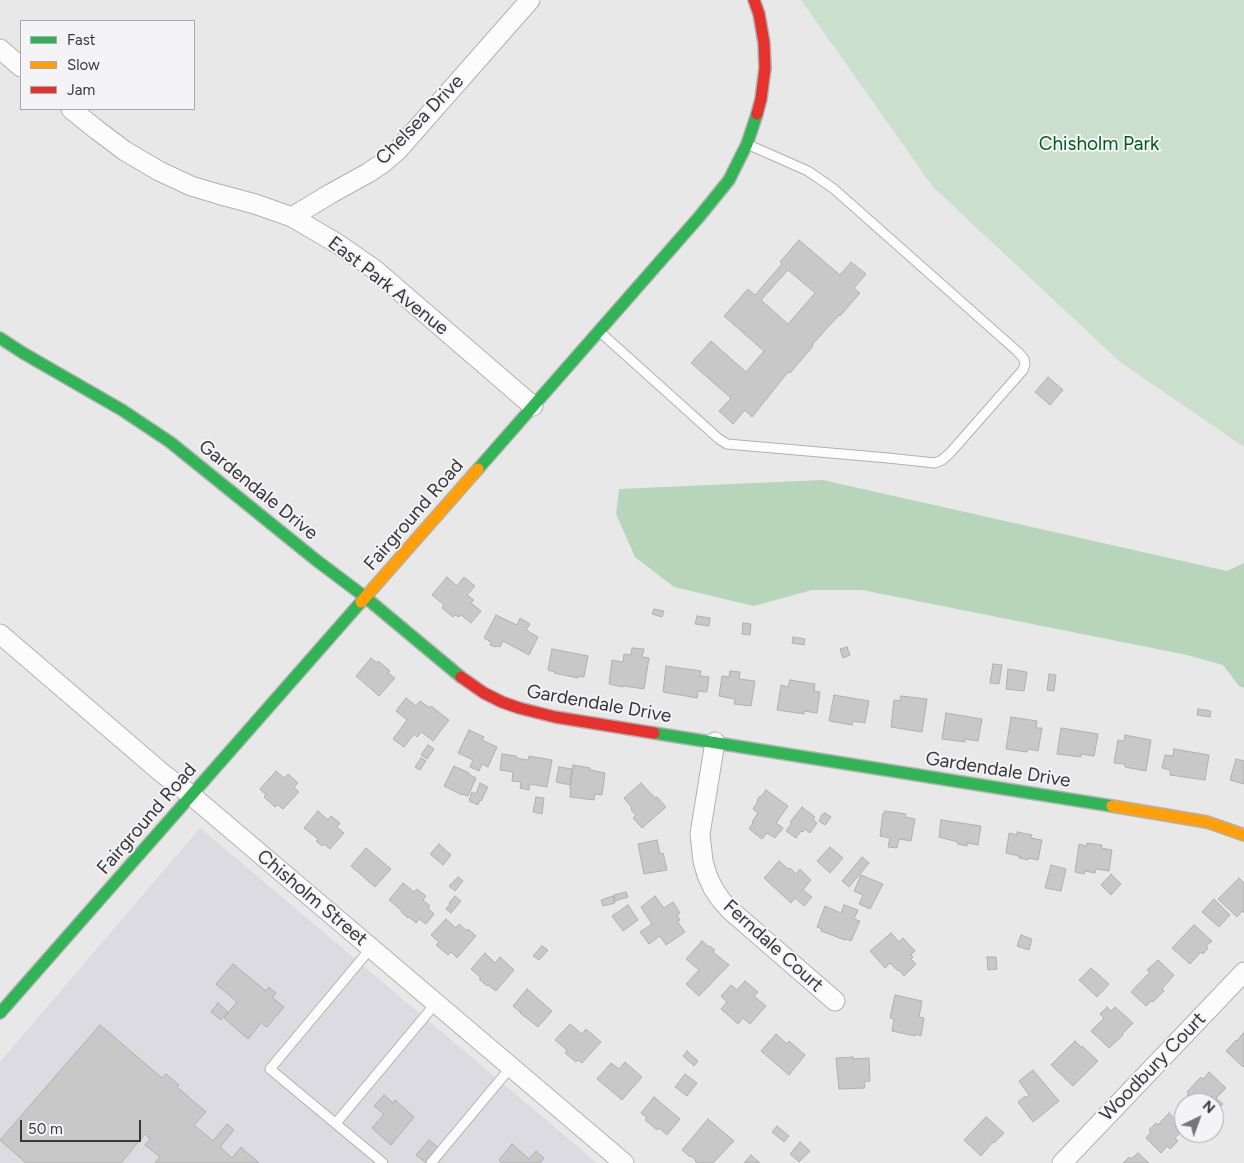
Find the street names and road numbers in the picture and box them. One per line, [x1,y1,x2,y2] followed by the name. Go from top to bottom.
[371,70,469,170] street label: Chelsea Drive
[323,232,453,340] street label: East Park Avenue
[194,435,322,545] street label: Gardendale Drive
[359,455,469,575] street label: Fairground Road
[525,680,673,728] street label: Gardendale Drive
[924,747,1072,793] street label: Gardendale Drive
[92,759,202,879] street label: Fairground Road
[252,845,372,951] street label: Chisholm Street
[718,895,828,997] street label: Ferndale Court
[1095,1008,1211,1126] street label: Woodbury Court

